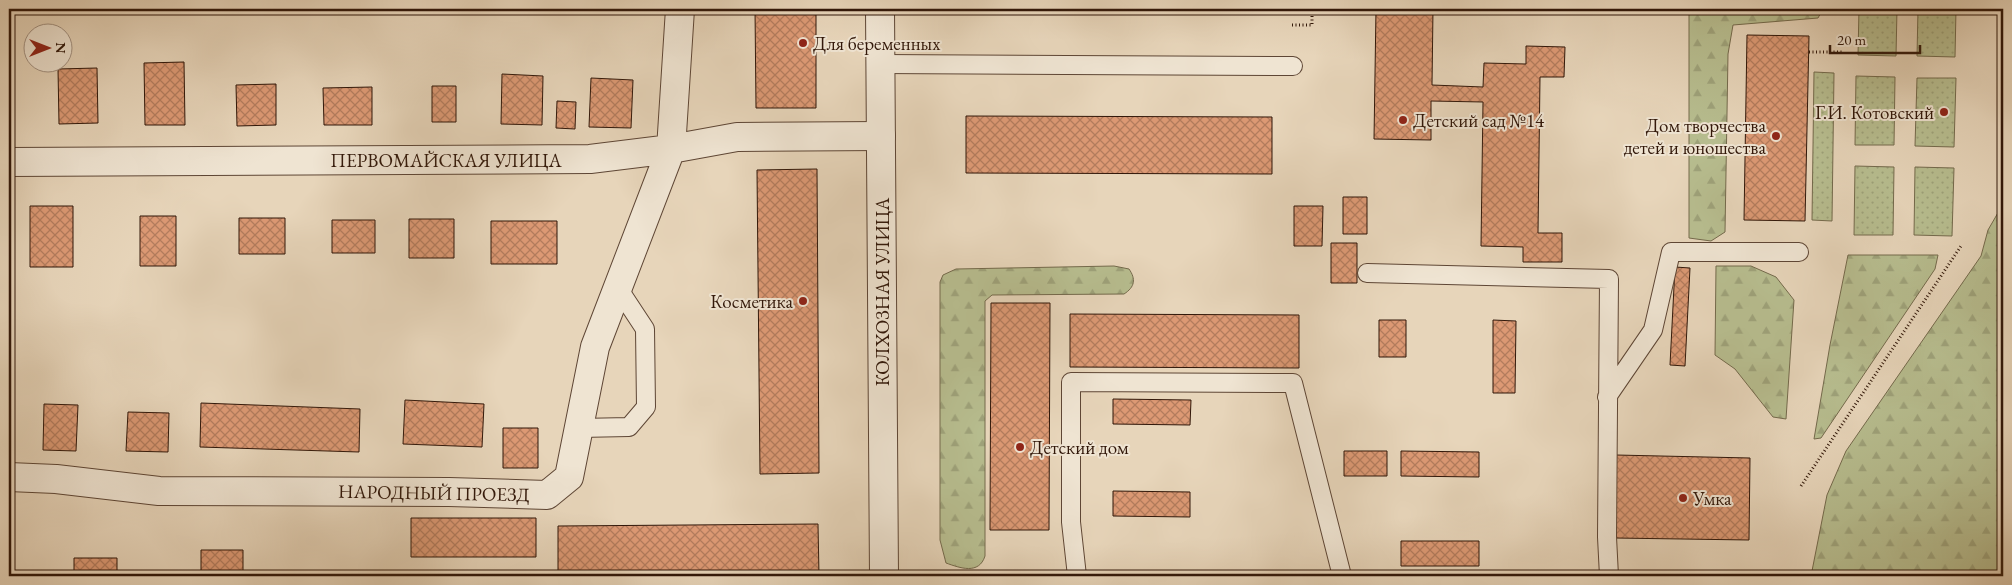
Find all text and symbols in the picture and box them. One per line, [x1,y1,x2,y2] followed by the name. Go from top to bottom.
[22,22,72,72] north arrow
[1830,22,1920,54] scale bar
[1837,30,1866,49] text: 20 m
[813,31,941,56] place label: Для беременных
[797,37,809,49] marker: Для беременных
[52,42,70,54] text: N
[1815,100,1934,125] place label: Г.И. Котовский
[1938,106,1950,118] marker: Г.И. Котовский
[1413,108,1545,133] place label: Детский сад №14
[1624,113,1766,160] place label: Дом творчества детей и юношества
[1397,114,1409,126] marker: Детский сад №14
[1770,130,1782,142] marker: Дом творчества детей и юношества
[330,148,563,173] street label: ПЕРВОМАЙСКАЯ УЛИЦА
[870,197,895,386] street label: КОЛХОЗНАЯ УЛИЦА
[710,289,793,314] place label: Косметика
[797,295,809,307] marker: Косметика
[1030,435,1129,460] place label: Детский дом
[1014,441,1026,453] marker: Детский дом
[338,479,530,507] street label: НАРОДНЫЙ ПРОЕЗД
[1692,486,1732,511] place label: Умка
[1677,492,1689,504] marker: Умка

